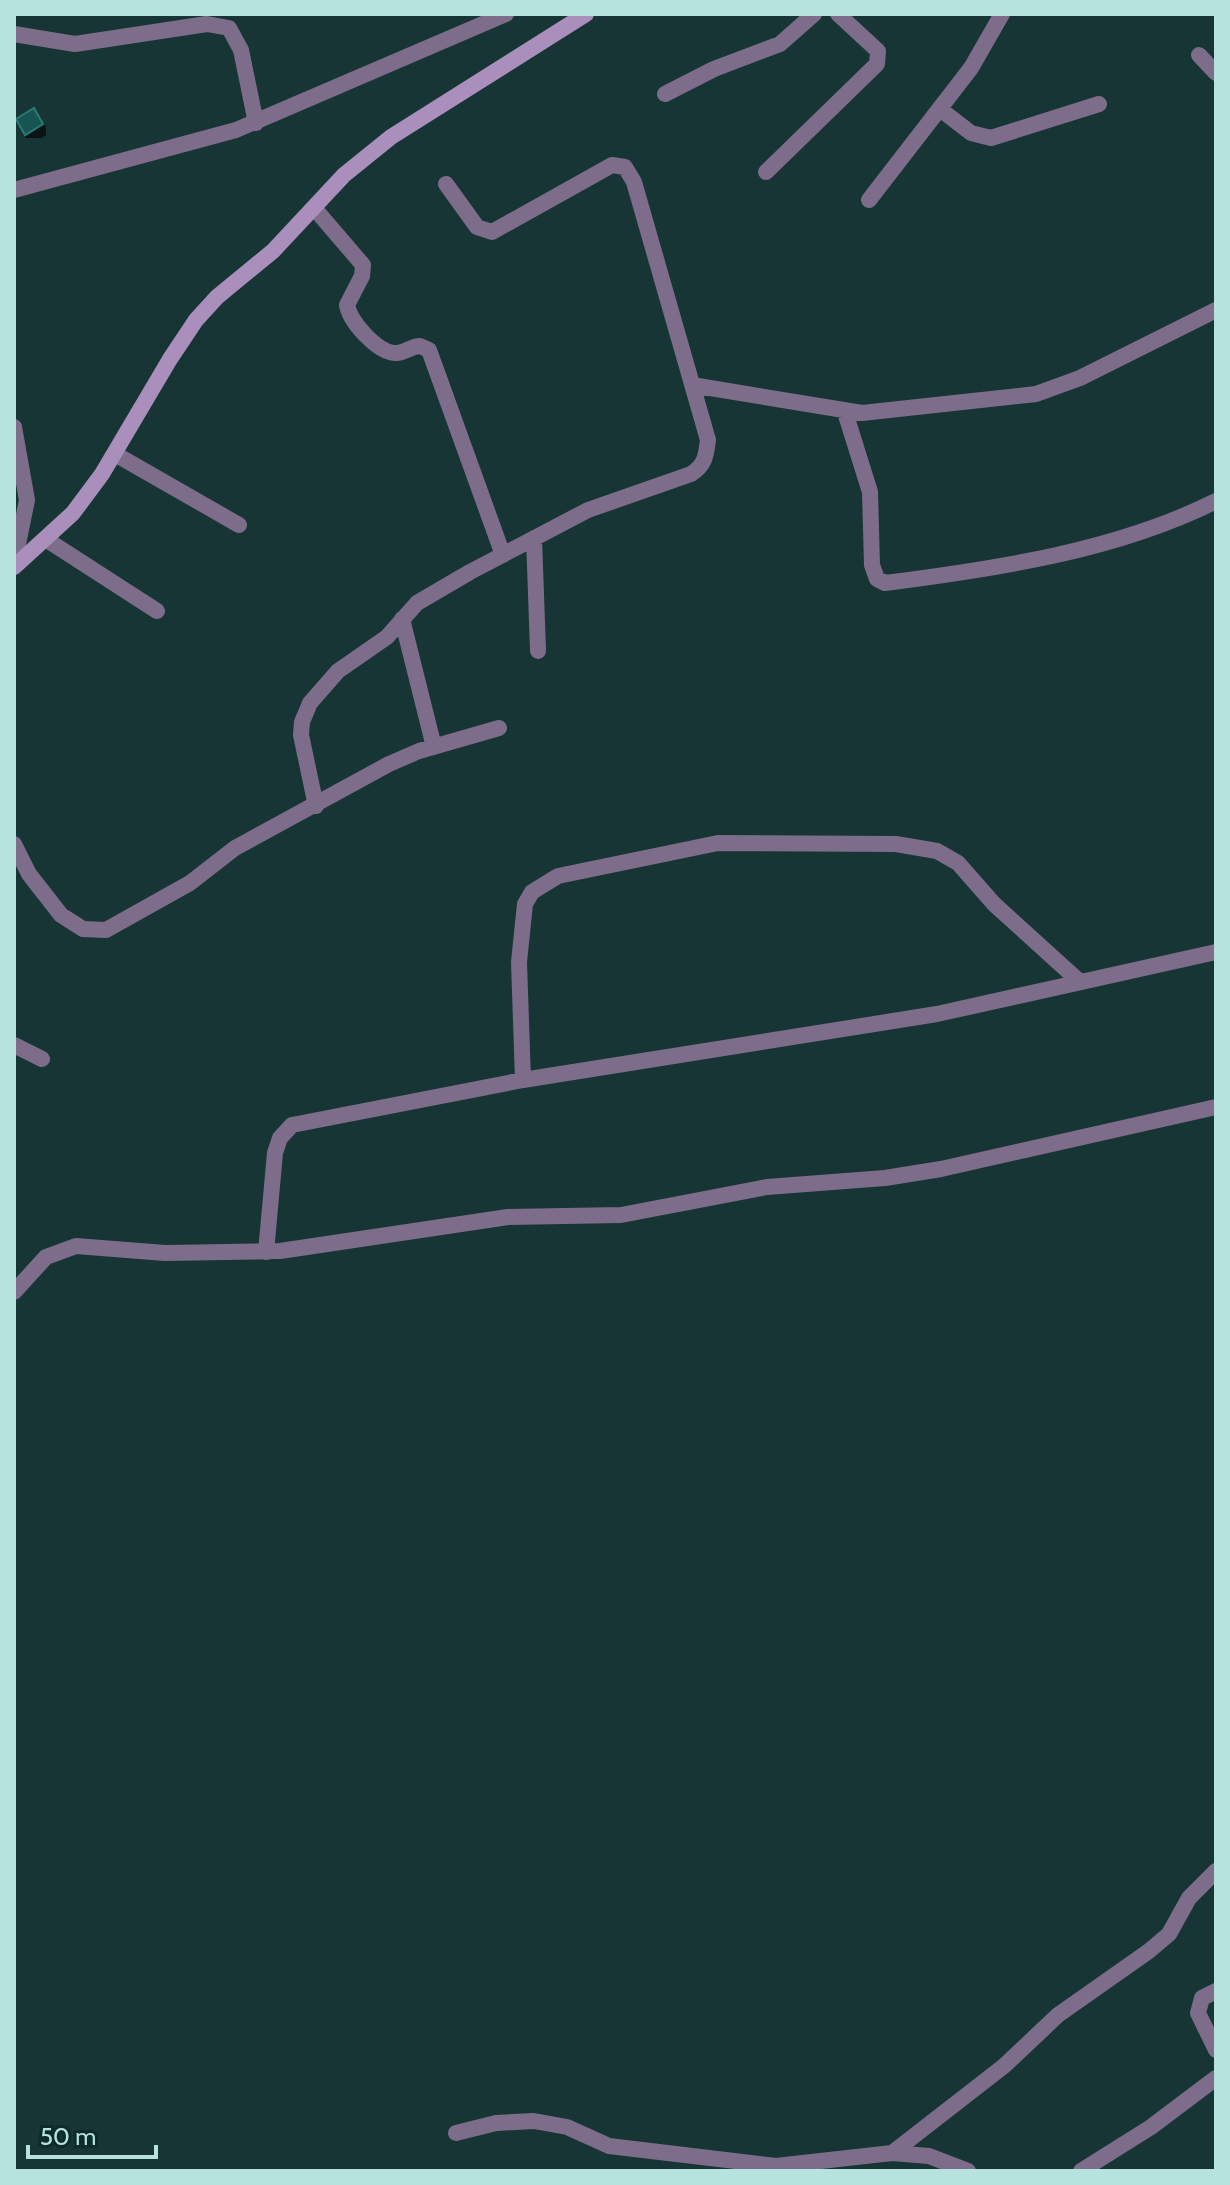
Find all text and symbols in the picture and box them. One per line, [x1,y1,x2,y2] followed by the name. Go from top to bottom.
[28,2109,156,2159] scale bar
[40,2122,96,2151] text: 50 m

